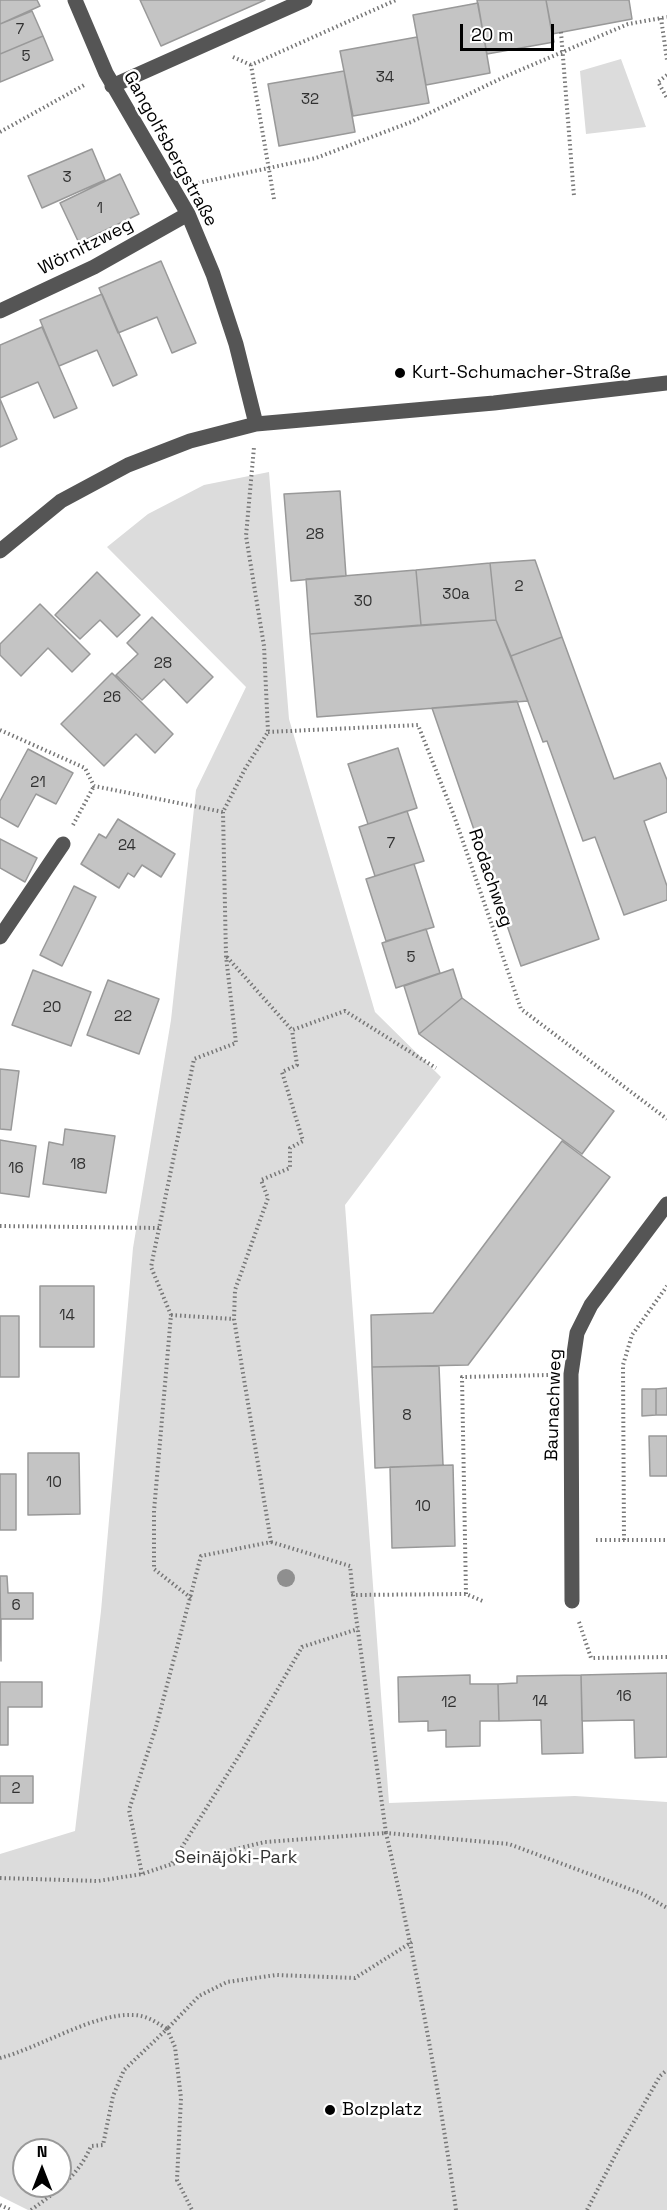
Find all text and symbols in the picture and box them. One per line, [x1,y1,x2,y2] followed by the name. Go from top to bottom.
[463,12,558,50] scale bar
[16,21,24,39] house number: 7
[471,23,514,46] text: 20 m
[22,48,30,66] house number: 5
[118,68,222,230] street label: Gangolfsbergstraße
[376,69,394,87] house number: 34
[301,91,319,109] house number: 32
[62,169,72,187] house number: 3
[97,200,103,218] house number: 1
[35,214,137,280] street label: Wörnitzweg
[412,362,631,384] place label: Kurt-Schumacher-Straße
[393,366,407,380] marker: Kurt-Schumacher-Straße
[306,526,324,544] house number: 28
[514,578,524,596] house number: 2
[442,586,470,604] house number: 30a
[354,593,372,611] house number: 30
[154,655,172,673] house number: 28
[103,689,121,707] house number: 26
[30,774,46,792] house number: 21
[463,826,517,930] street label: Rodachweg
[387,835,395,853] house number: 7
[118,837,136,855] house number: 24
[407,949,415,967] house number: 5
[43,999,61,1017] house number: 20
[114,1008,132,1026] house number: 22
[70,1156,86,1174] house number: 18
[8,1160,24,1178] house number: 16
[59,1307,75,1325] house number: 14
[541,1348,567,1462] street label: Baunachweg
[402,1407,412,1425] house number: 8
[46,1474,62,1492] house number: 10
[415,1498,431,1516] house number: 10
[11,1597,21,1615] house number: 6
[616,1688,632,1706] house number: 16
[532,1693,548,1711] house number: 14
[441,1694,457,1712] house number: 12
[11,1780,21,1798] house number: 2
[175,1847,297,1869] park label: Seinäjoki-Park
[342,2099,422,2121] place label: Bolzplatz
[323,2103,337,2117] marker: Bolzplatz
[12,2138,72,2198] north arrow
[37,2141,47,2162] text: N

